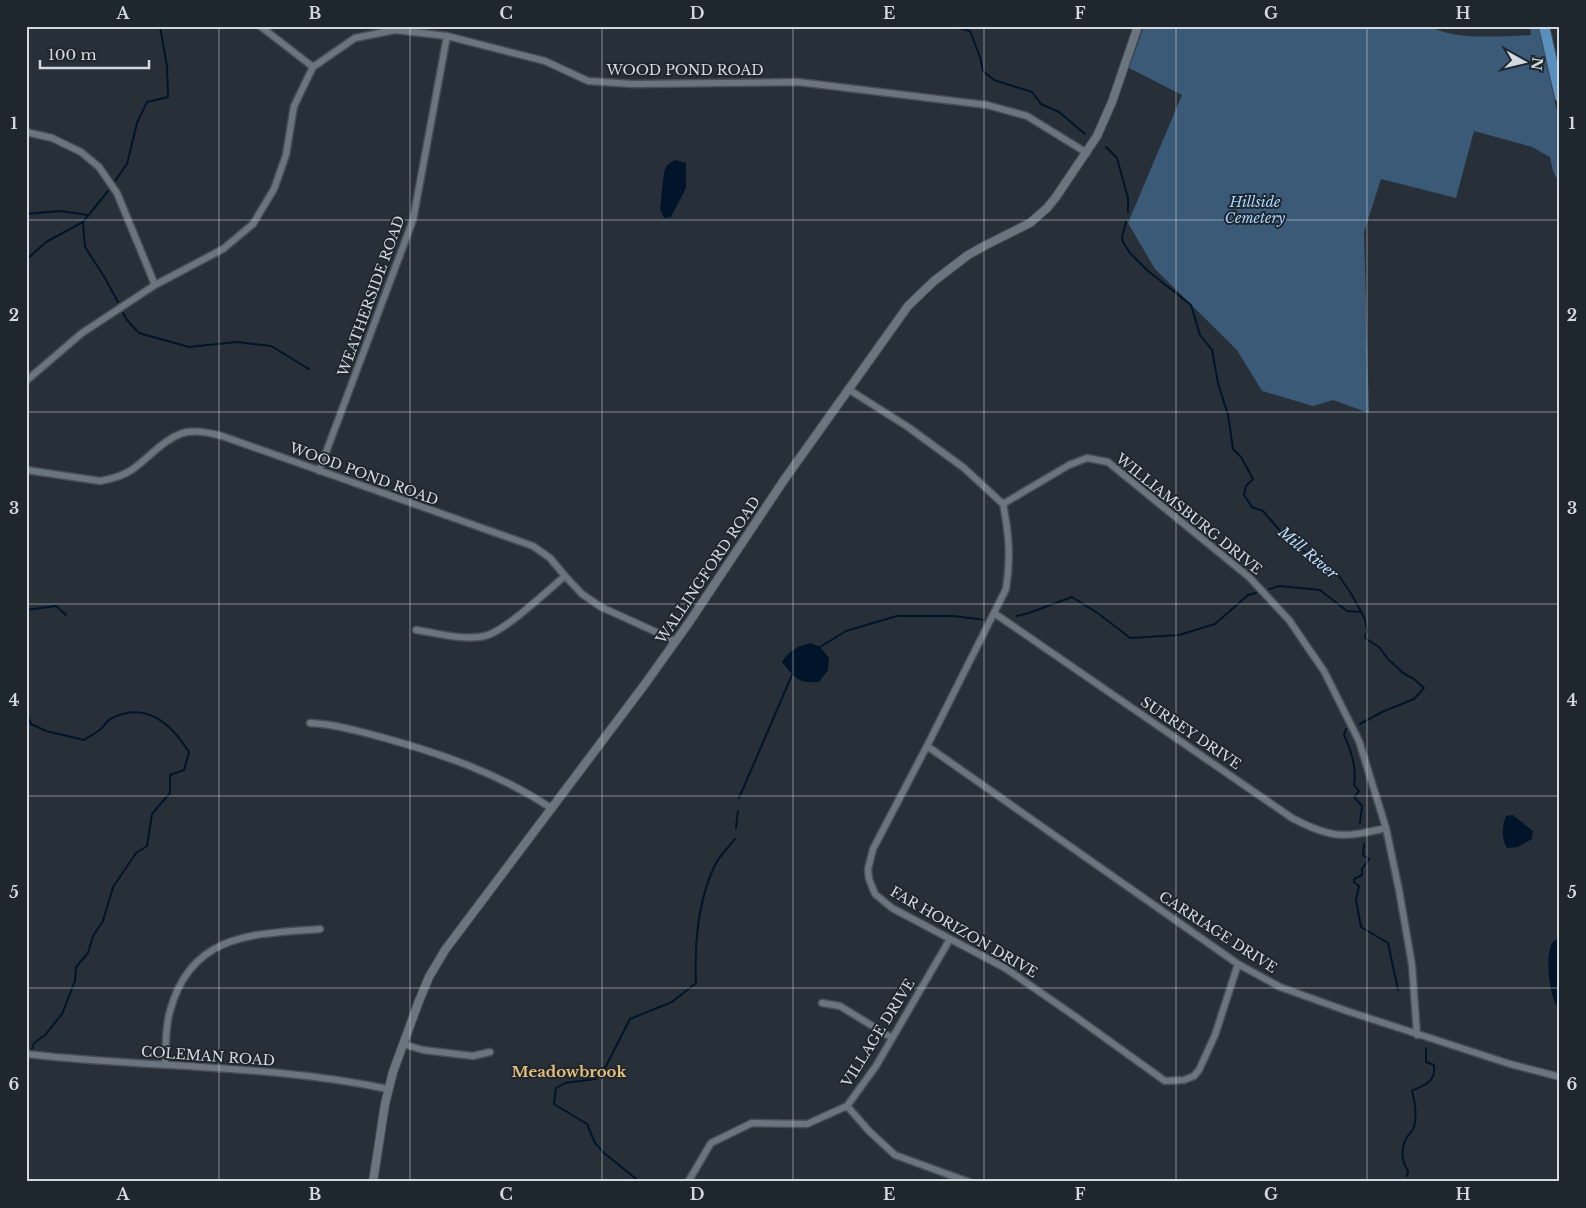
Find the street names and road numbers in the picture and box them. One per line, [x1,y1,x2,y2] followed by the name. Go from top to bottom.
[605,61,764,79] street label: WOOD POND ROAD
[333,213,408,380] street label: WEATHERSIDE ROAD
[286,438,441,509] street label: WOOD POND ROAD
[1111,449,1266,579] street label: WILLIAMSBURG DRIVE
[651,493,764,648] street label: WALLINGFORD ROAD
[1137,693,1245,773] street label: SURREY DRIVE
[887,882,1041,982] street label: FAR HORIZON DRIVE
[1156,887,1280,977] street label: CARRIAGE DRIVE
[837,976,919,1091] street label: VILLAGE DRIVE
[140,1042,276,1070] street label: COLEMAN ROAD

